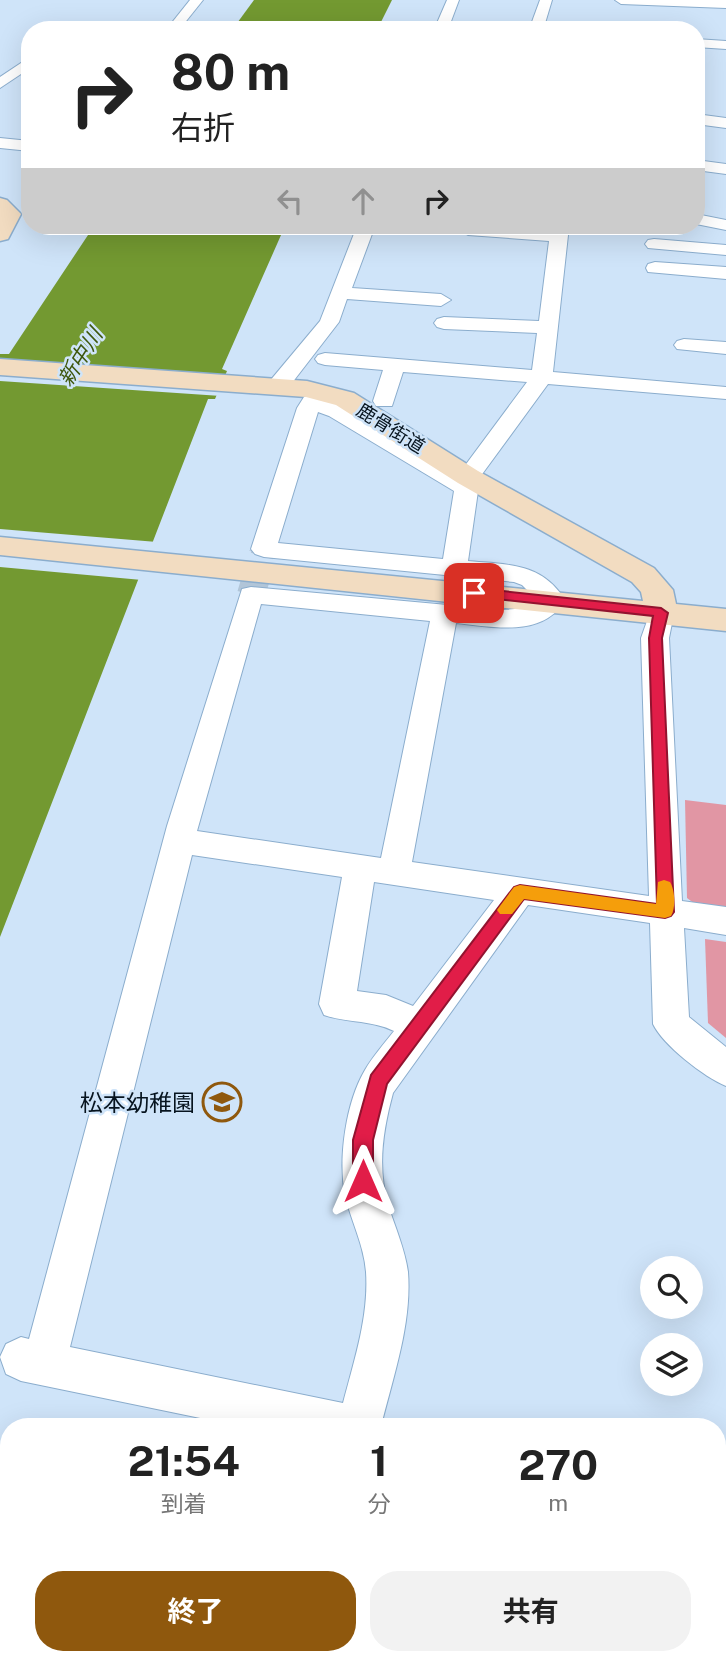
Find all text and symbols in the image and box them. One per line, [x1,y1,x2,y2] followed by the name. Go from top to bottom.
[171,43,290,101] text: 80 m
[56,49,147,140] icon: right
[171,109,235,146] text: 右折
[271,182,309,220] icon: left
[344,182,382,220] icon: ahead
[417,182,455,220] icon: right
[53,322,108,390] water label: 新中川
[353,399,429,457] street label: 鹿骨街道
[444,563,504,623] pin
[455,574,493,612] icon: arrive
[201,1081,243,1123] school or university icon: 松本幼稚園
[80,1089,195,1116] place label: 松本幼稚園
[326,1144,400,1218] position arrow
[640,1256,703,1396] map controls
[640,1256,703,1319] button: search
[640,1333,703,1396] button: layers
[128,1436,240,1485] text: 21:54
[370,1436,388,1485] text: 1
[518,1440,598,1489] text: 270
[548,1489,568,1516] text: m
[161,1490,207,1517] text: 到着
[368,1490,391,1517] text: 分
[35,1571,356,1651] button: 終了
[370,1571,691,1651] button: 共有

